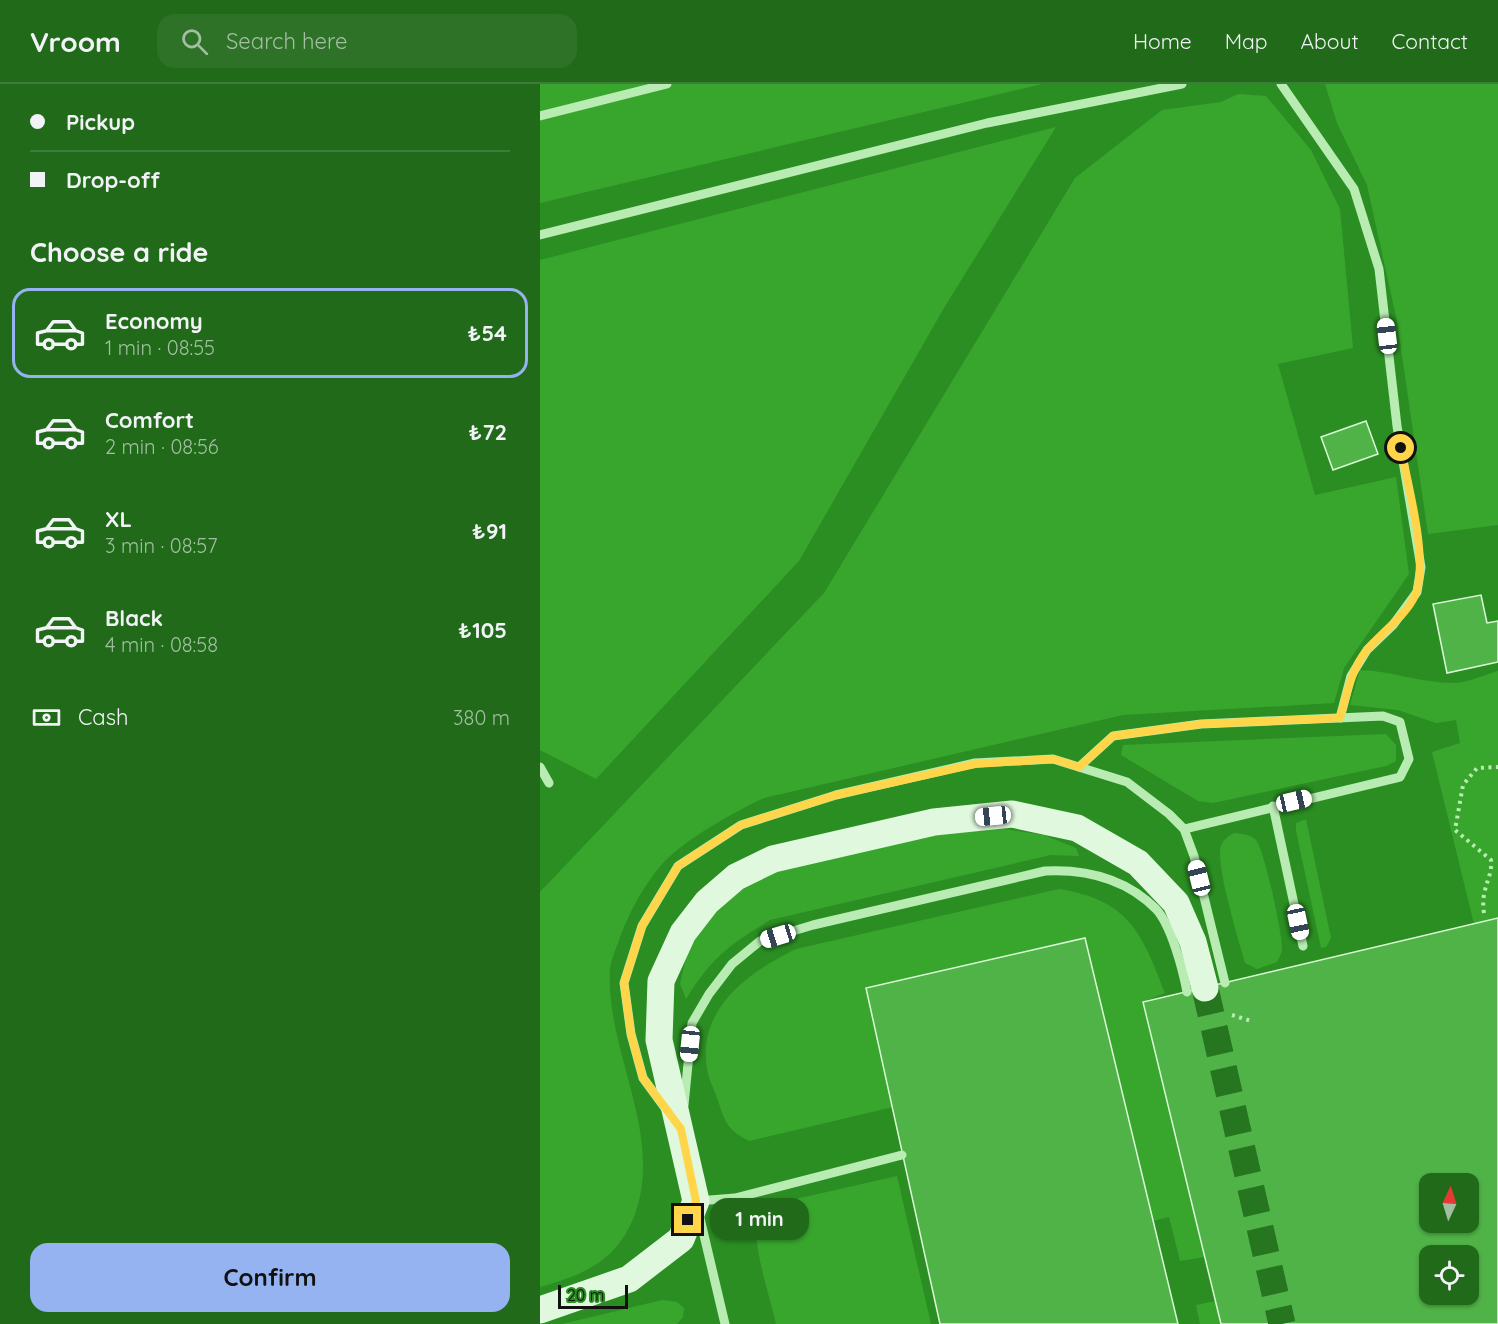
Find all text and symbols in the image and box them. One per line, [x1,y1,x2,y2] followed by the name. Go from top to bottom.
[157,14,577,68] search box
[30,24,121,59] text: Vroom
[178,25,211,58] icon: search
[226,27,347,55] text: Search here
[1133,28,1192,54] text: Home
[1225,28,1268,54] text: Map
[1301,28,1359,54] text: About
[1392,28,1468,54] text: Contact
[66,108,135,136] text: Pickup
[66,166,160,194] text: Drop-off
[30,235,208,269] text: Choose a ride
[33,306,87,360] icon: car
[105,307,203,335] text: Economy
[1376,317,1398,355] car
[467,319,507,347] text: ₺54
[105,335,215,360] text: 1 min · 08:55
[33,405,87,459] icon: car
[105,406,194,434] text: Comfort
[468,418,507,446] text: ₺72
[105,434,219,459] text: 2 min · 08:56
[1387,434,1414,461] route start
[33,504,87,558] icon: car
[105,505,132,533] text: XL
[472,517,507,545] text: ₺91
[105,533,217,558] text: 3 min · 08:57
[33,603,87,657] icon: car
[105,604,163,632] text: Black
[458,616,507,644] text: ₺105
[105,632,218,657] text: 4 min · 08:58
[30,701,63,734] icon: cash
[78,703,129,731] text: Cash
[453,705,510,730] text: 380 m
[1274,788,1314,814] car
[974,805,1012,827] car
[1186,858,1212,898] car
[1285,903,1311,941] car
[758,922,798,950] car
[679,1025,701,1063] car
[1419,1173,1479,1233] north arrow
[1419,1173,1479,1305] map controls
[709,1199,808,1241] callout: 1 min
[674,1206,701,1233] route end
[735,1206,784,1231] text: 1 min
[30,1243,510,1312] button: Confirm
[1419,1245,1479,1305] button: locate
[558,1282,628,1310] scale bar
[567,1285,604,1305] text: 20 m

